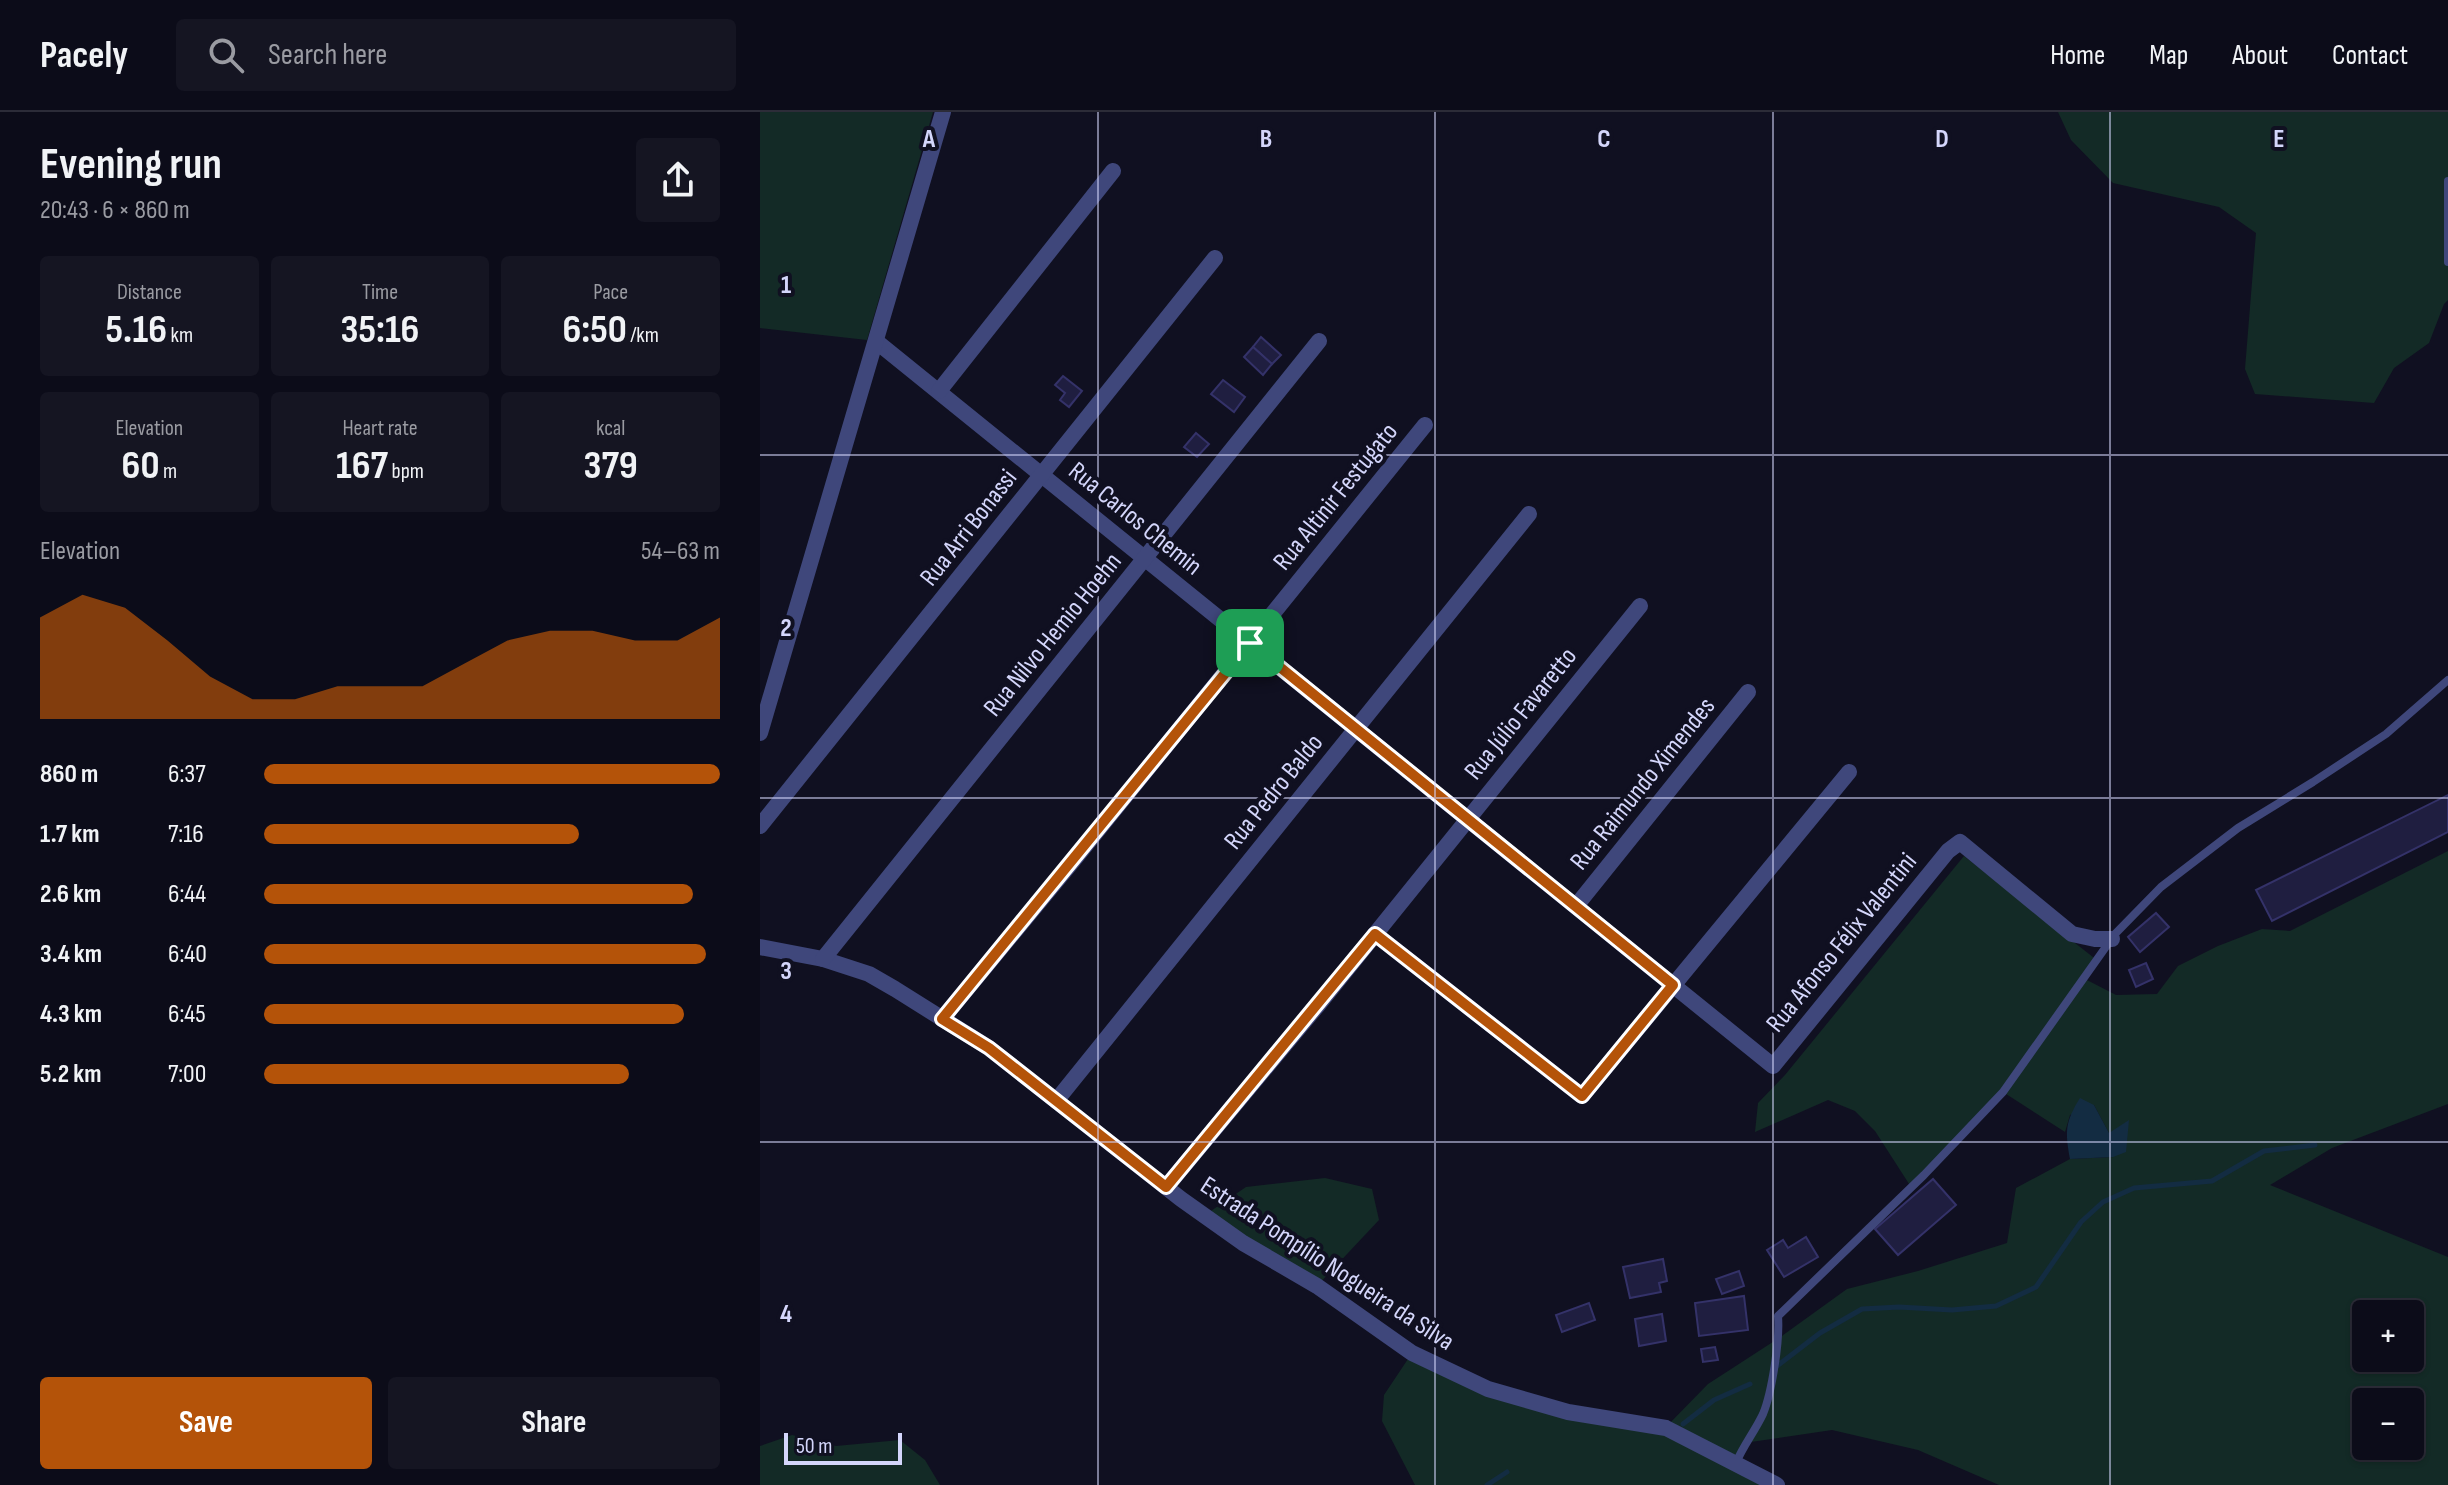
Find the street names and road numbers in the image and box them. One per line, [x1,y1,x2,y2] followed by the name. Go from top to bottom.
[1267,417,1405,577] street label: Rua Altinir Festugato
[1062,456,1208,582] street label: Rua Carlos Chemin
[914,464,1024,592] street label: Rua Arri Bonassi
[978,547,1128,723] street label: Rua Nilvo Hemio Hoehn
[1458,642,1584,786] street label: Rua Júlio Favaretto
[1564,692,1722,876] street label: Rua Raimundo Ximendes
[1218,728,1330,856] street label: Rua Pedro Baldo
[1760,847,1924,1039] street label: Rua Afonso Félix Valentini
[1194,1170,1460,1358] street label: Estrada Pompílio Nogueira da Silva

